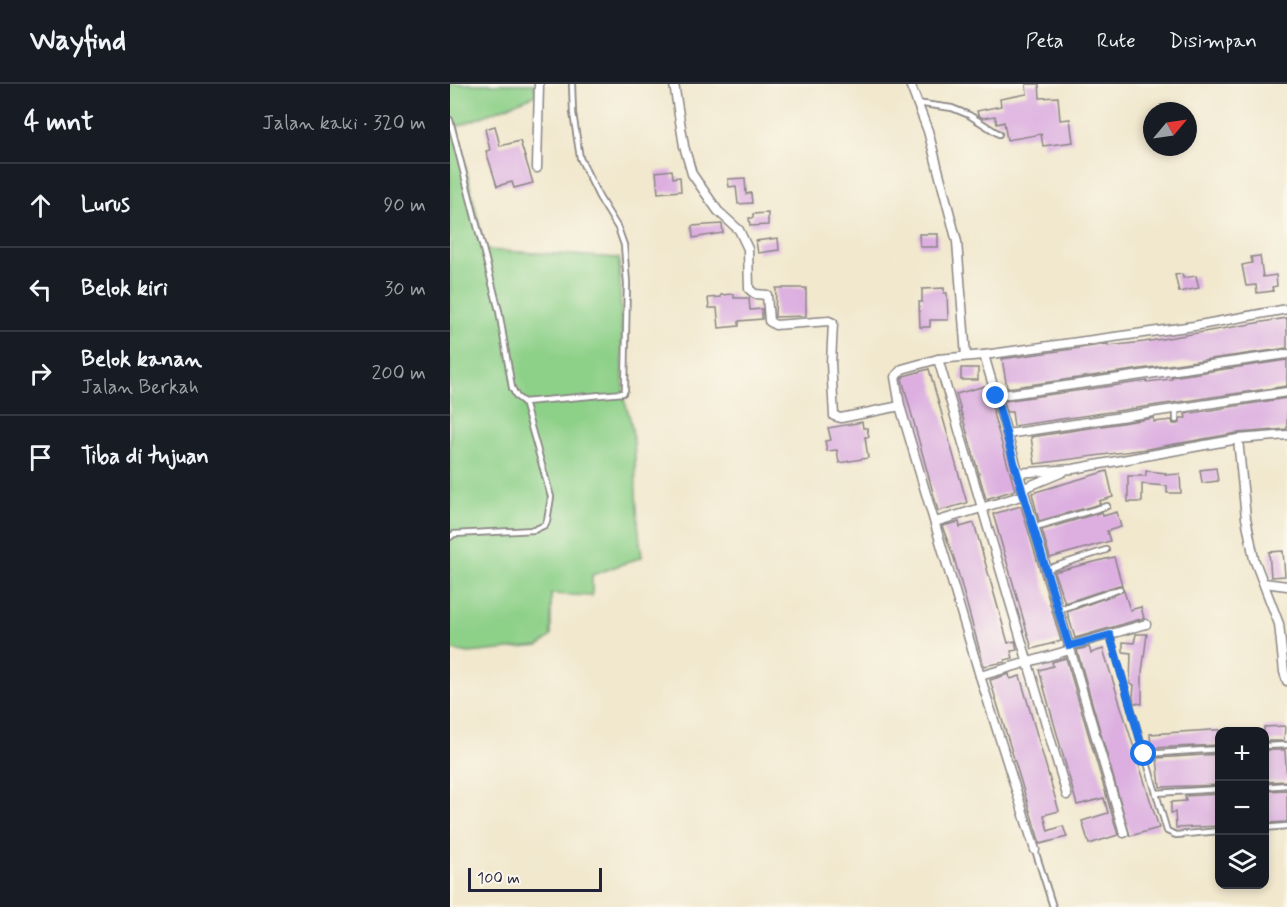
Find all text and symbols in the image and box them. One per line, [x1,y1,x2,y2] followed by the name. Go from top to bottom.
[30,23,126,60] text: Wayfind
[1026,27,1064,55] text: Peta
[1097,27,1136,55] text: Rute
[1169,27,1257,55] text: Disimpan
[1143,102,1197,156] north arrow
[24,106,94,140] text: 4 mnt
[262,110,426,137] text: Jalan kaki · 320 m
[24,189,57,222] icon: ahead
[81,191,130,219] text: Lurus
[383,192,426,219] text: 90 m
[24,273,57,306] icon: left
[81,275,168,303] text: Belok kiri
[384,276,426,303] text: 30 m
[81,346,202,374] text: Belok kanan
[24,357,57,390] icon: right
[371,360,426,387] text: 200 m
[81,374,199,401] text: Jalan Berkah
[982,382,1008,408] route end
[24,441,57,474] icon: arrive
[81,443,209,471] text: Tiba di tujuan
[1215,727,1269,889] map controls
[1215,727,1269,781] button: +
[1130,740,1156,766] route start
[1215,781,1269,835] button: −
[1215,835,1269,889] button: layers
[468,865,602,892] scale bar
[477,868,520,889] text: 100 m

